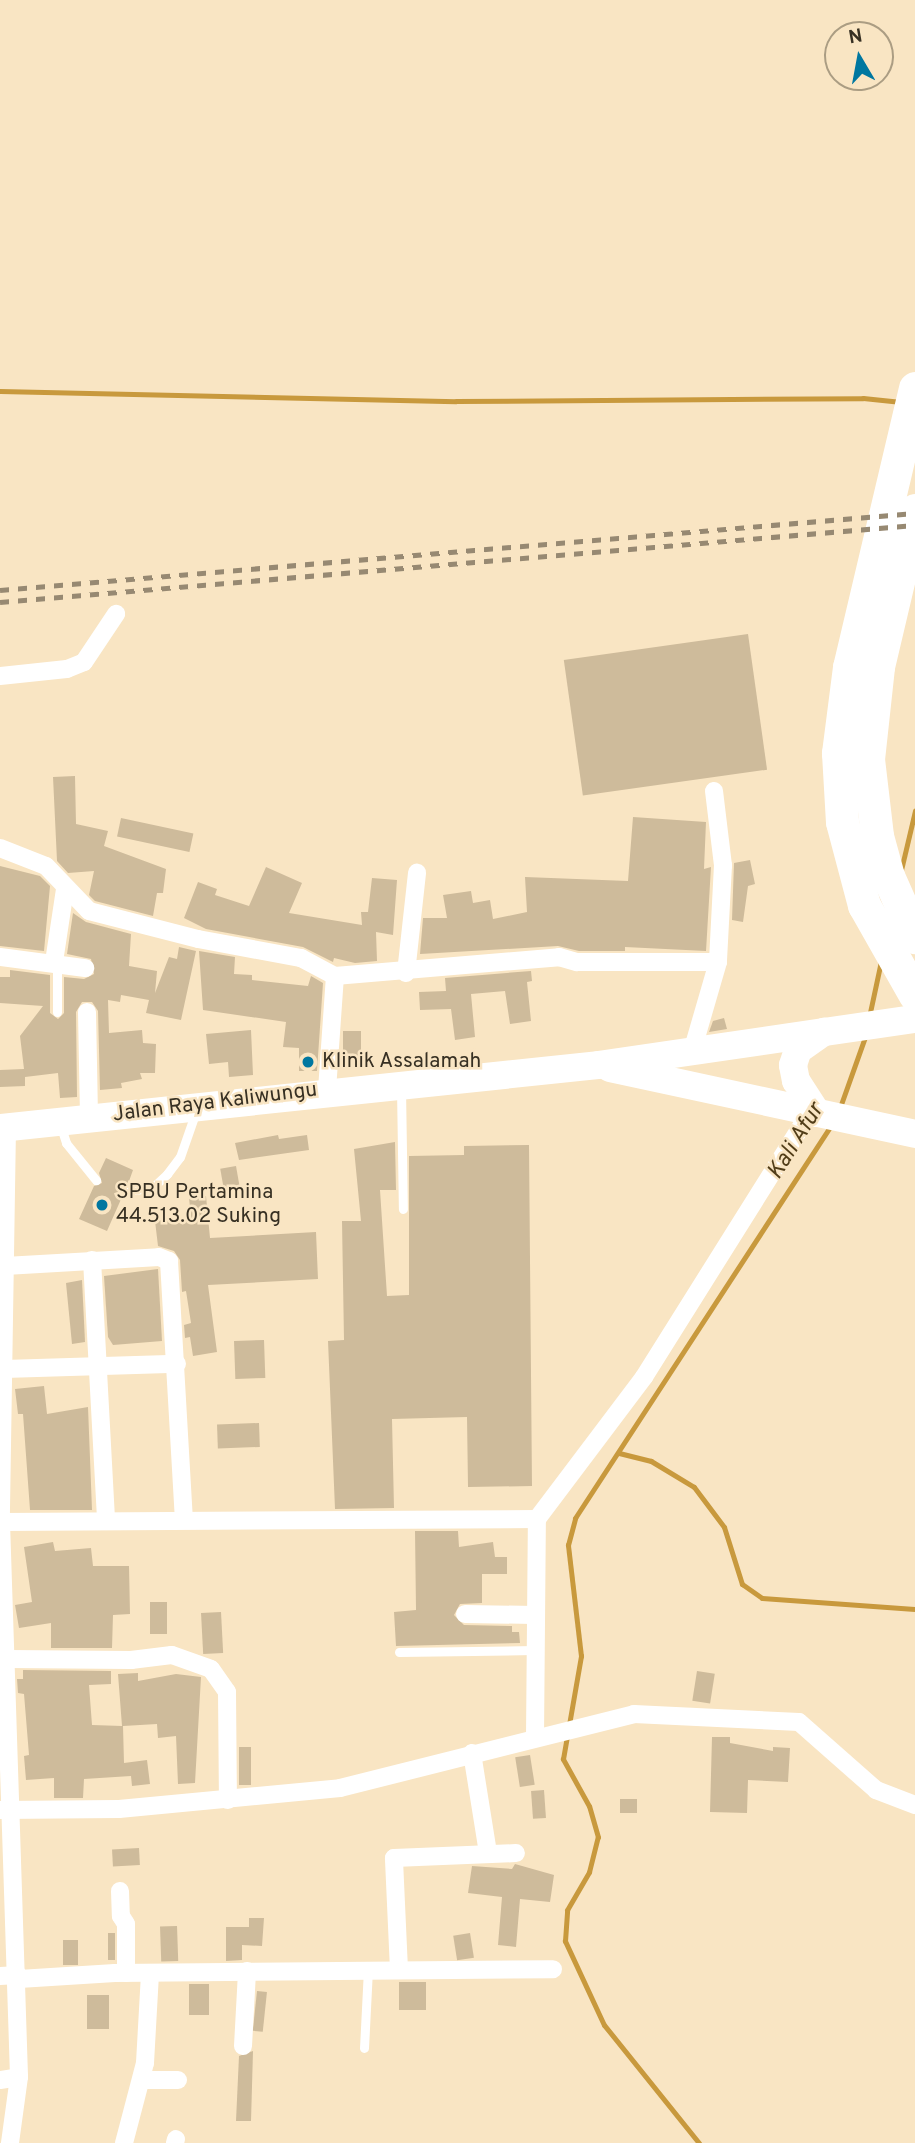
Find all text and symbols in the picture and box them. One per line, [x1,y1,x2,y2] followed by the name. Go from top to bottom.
[824,21,894,91] north arrow
[847,24,865,50] text: N
[322,1049,482,1075] place label: Klinik Assalamah
[300,1054,316,1070] marker: Klinik Assalamah
[111,1078,319,1128] street label: Jalan Raya Kaliwungu
[763,1098,831,1186] water label: Kali Afur
[116,1180,281,1230] place label: SPBU Pertamina 44.513.02 Suking
[94,1197,110,1213] marker: SPBU Pertamina 44.513.02 Suking

